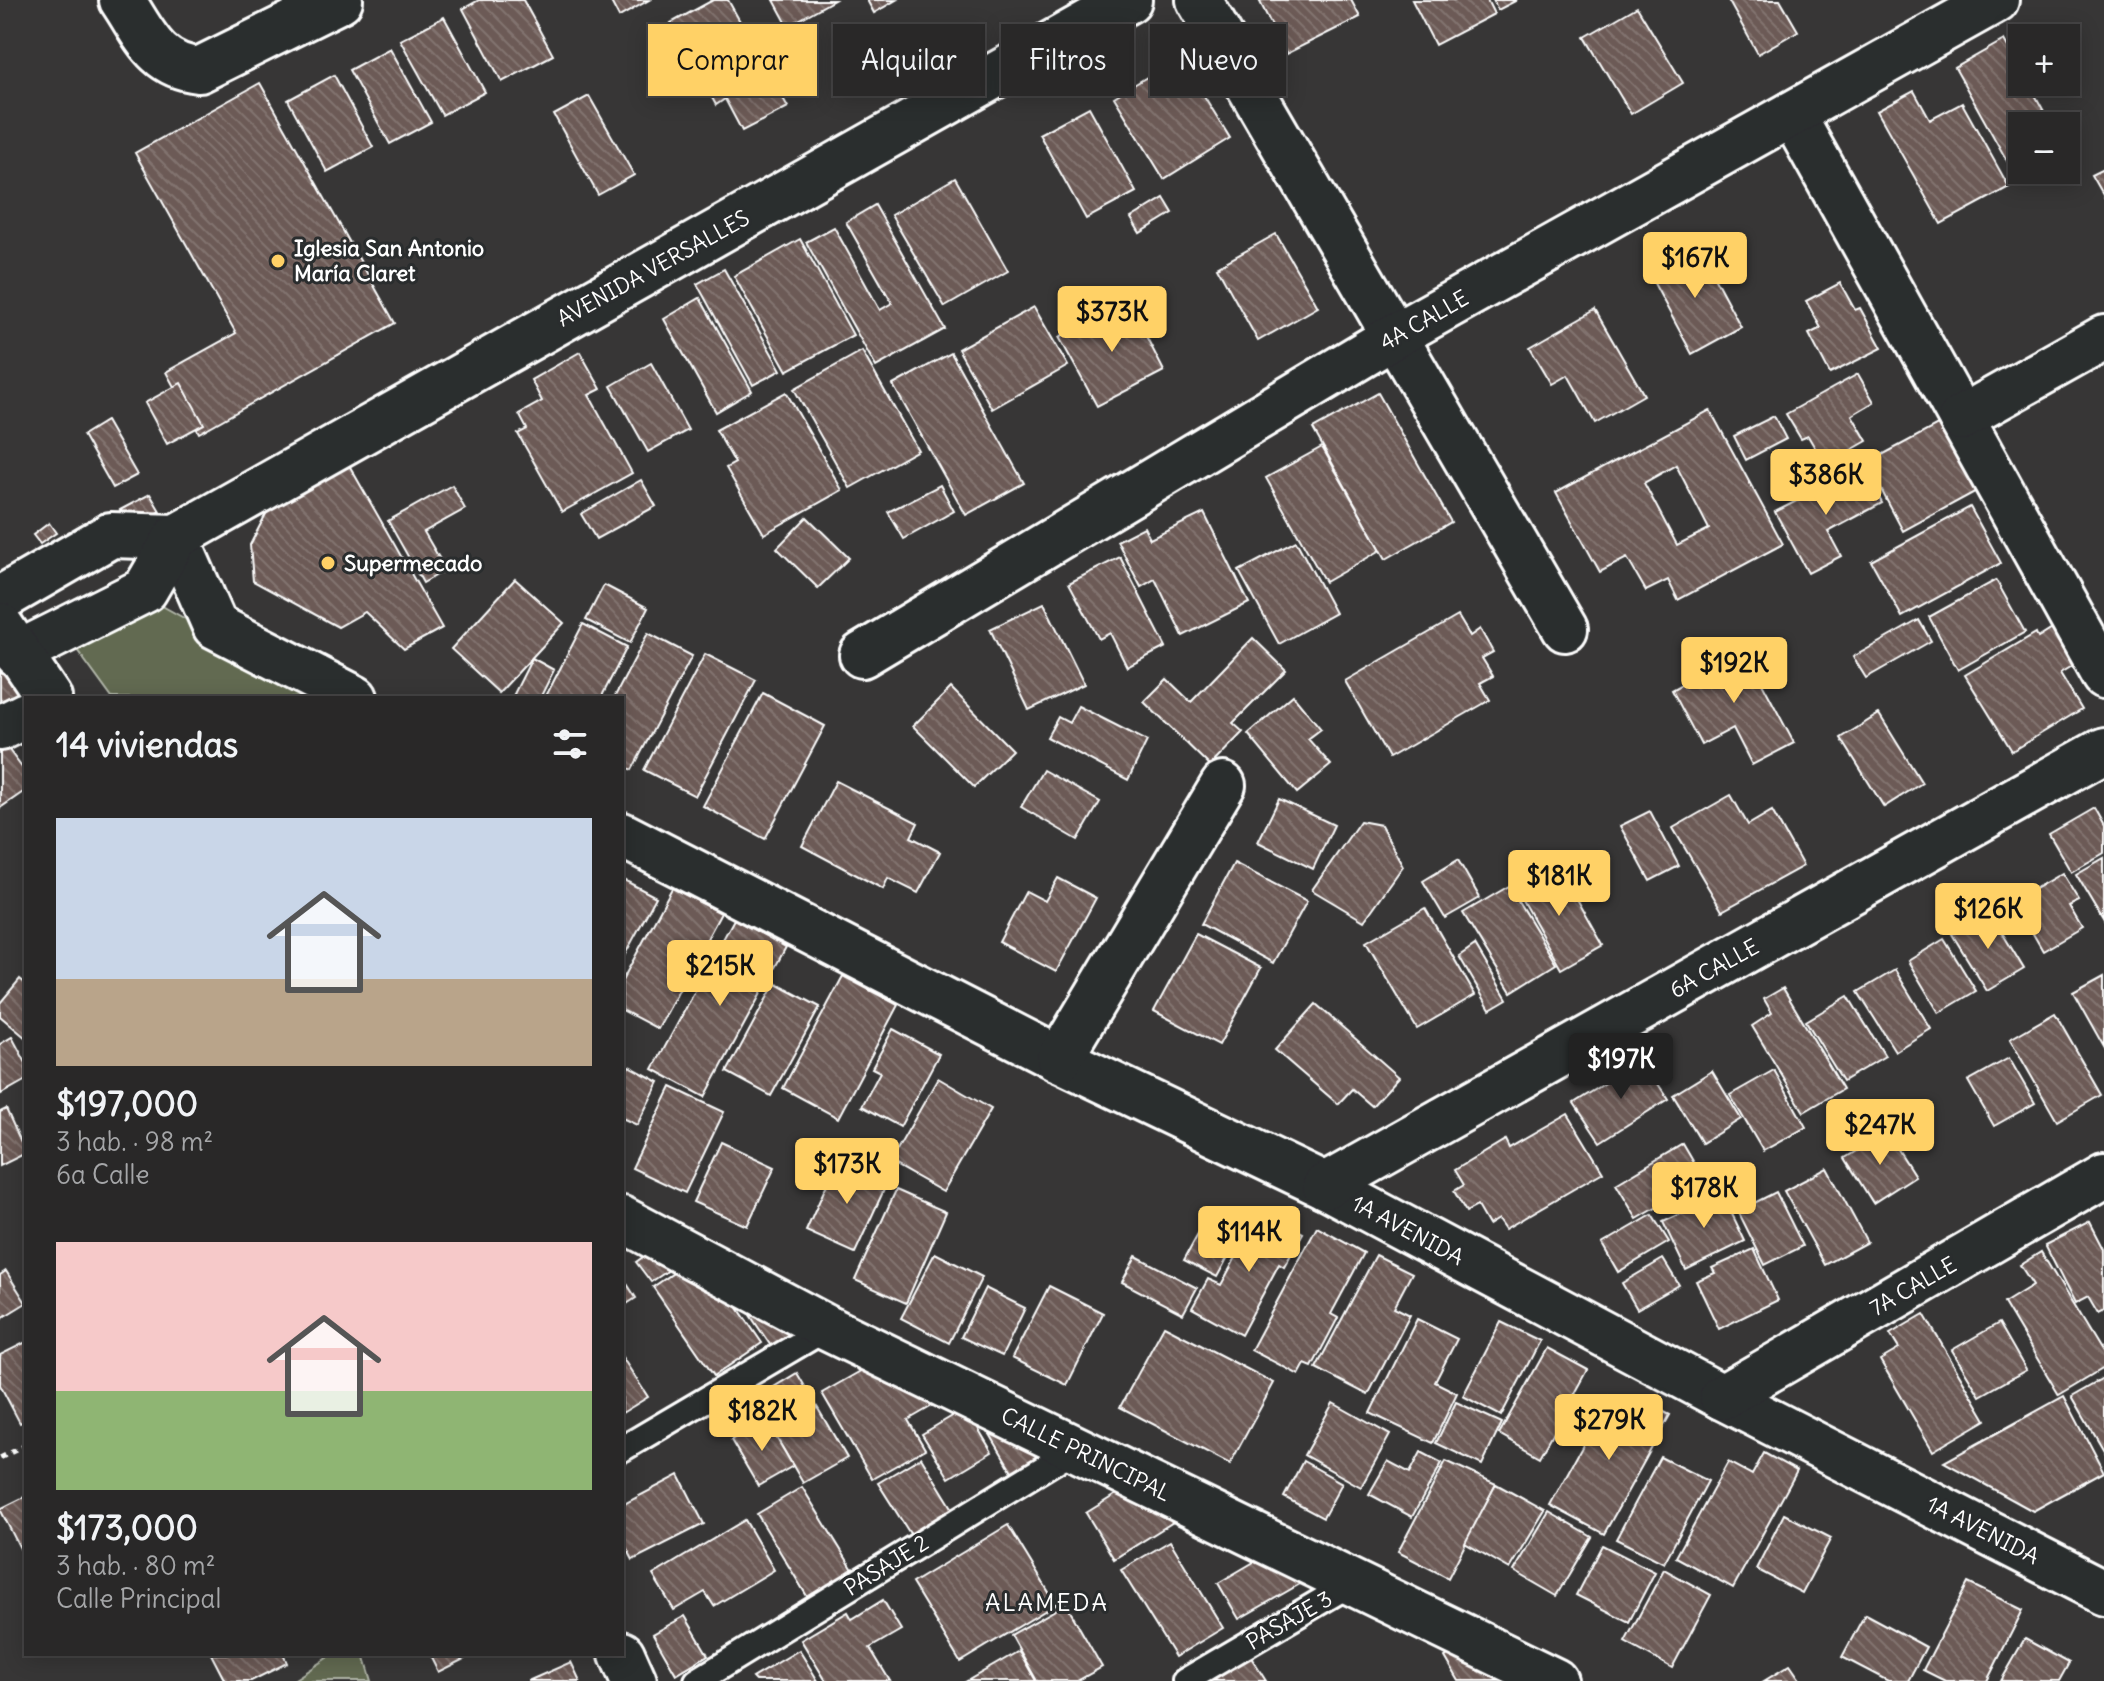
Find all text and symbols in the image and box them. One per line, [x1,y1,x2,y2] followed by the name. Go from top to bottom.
[648,24,817,96] chip: Comprar
[833,24,985,96] chip: Alquilar
[1001,24,1134,96] chip: Filtros
[1150,24,1286,96] chip: Nuevo
[2008,24,2080,184] map controls
[2008,24,2080,96] button: +
[2008,112,2080,184] button: −
[552,203,754,333] street label: AVENIDA VERSALLES
[1639,232,1751,300] pin: $167K
[294,234,484,287] place label: Iglesia San Antonio María Claret
[1661,241,1729,274] text: $167K
[269,252,287,270] marker: Iglesia San Antonio María Claret
[1375,283,1473,357] street label: 4A CALLE
[1056,286,1168,354] pin: $373K
[1076,295,1148,328] text: $373K
[1770,449,1882,517] pin: $386K
[1788,458,1864,491] text: $386K
[344,549,482,577] place label: Supermecado
[319,554,337,572] marker: Supermecado
[1678,637,1790,705] pin: $192K
[1699,646,1769,679] text: $192K
[548,722,592,766] icon: filters
[56,723,238,766] text: 14 viviendas
[1503,850,1615,918] pin: $181K
[1526,859,1592,892] text: $181K
[252,870,396,1014] icon: home
[1932,883,2044,951] pin: $126K
[1953,892,2023,925] text: $126K
[1665,932,1763,1004] street label: 6A CALLE
[664,940,776,1008] pin: $215K
[685,949,755,982] text: $215K
[1565,1033,1677,1101] pin: $197K
[1587,1042,1655,1075] text: $197K
[56,1082,198,1125] text: $197,000
[1824,1099,1936,1167] pin: $247K
[1844,1108,1916,1141] text: $247K
[56,1125,213,1158] text: 3 hab. · 98 m²
[791,1138,903,1206] pin: $173K
[813,1147,881,1180] text: $173K
[56,1158,149,1191] text: 6a Calle
[1648,1162,1760,1230] pin: $178K
[1670,1171,1738,1204] text: $178K
[1347,1189,1469,1271] street label: 1A AVENIDA
[1193,1206,1305,1274] pin: $114K
[1216,1215,1282,1248] text: $114K
[1865,1250,1961,1322] street label: 7A CALLE
[252,1294,396,1438] icon: home
[706,1385,818,1453] pin: $182K
[727,1394,797,1427] text: $182K
[1553,1394,1665,1462] pin: $279K
[997,1401,1176,1507] street label: CALLE PRINCIPAL
[1573,1403,1645,1436] text: $279K
[1922,1490,2044,1570] street label: 1A AVENIDA
[56,1506,198,1549] text: $173,000
[839,1528,933,1602] street label: PASAJE 2
[56,1549,215,1582] text: 3 hab. · 80 m²
[56,1582,221,1615] text: Calle Principal
[1241,1584,1337,1656] street label: PASAJE 3
[985,1587,1109,1617] district label: ALAMEDA

